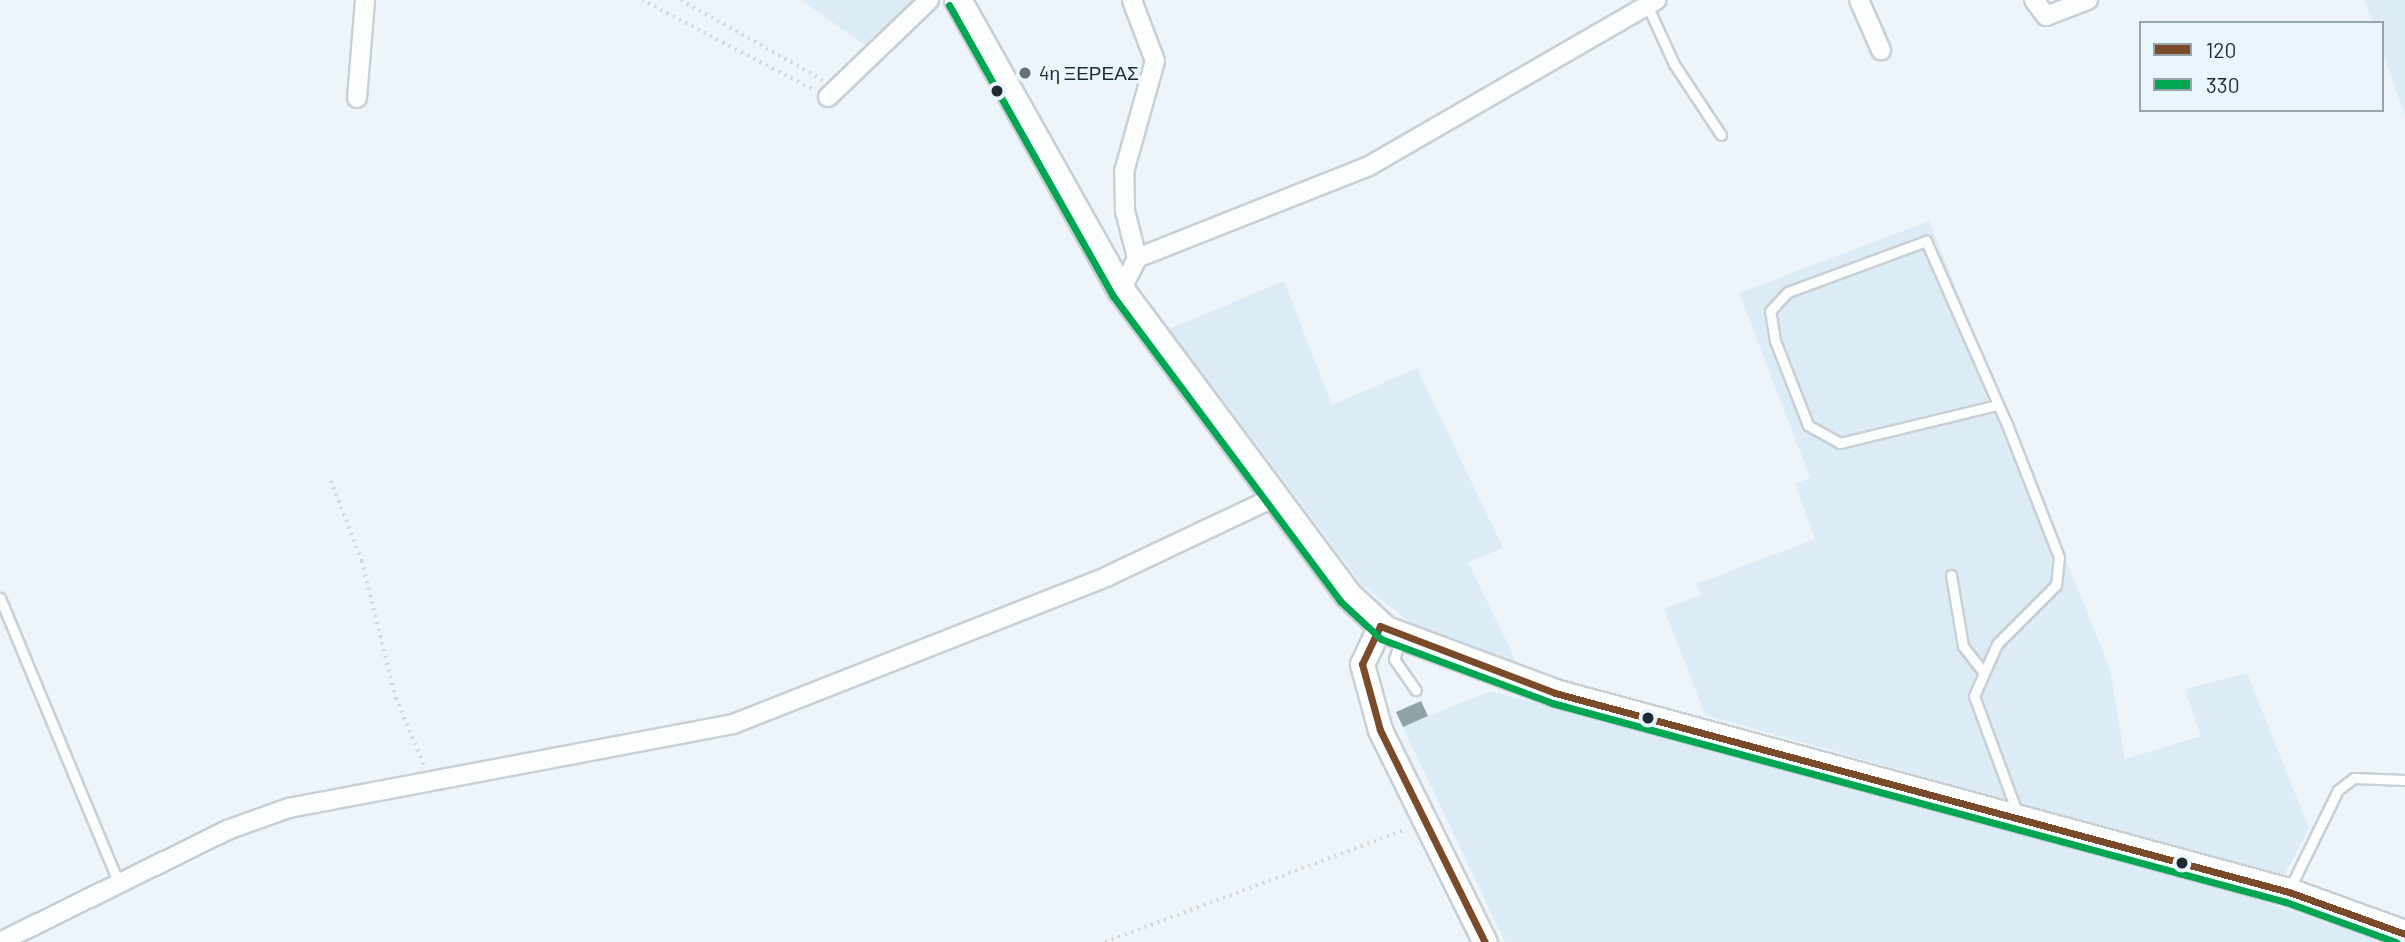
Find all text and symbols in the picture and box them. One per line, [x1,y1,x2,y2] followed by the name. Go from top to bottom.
[2139,21,2384,112] legend
[2206,37,2236,62] text: 120
[1039,62,1139,84] place label: 4η ΞΕΡΕΑΣ
[1017,65,1033,81] marker: 4η ΞΕΡΕΑΣ
[2206,72,2240,97] text: 330
[990,84,1004,98] unlabelled marker
[1641,711,1655,725] unlabelled marker
[2175,856,2189,870] unlabelled marker

